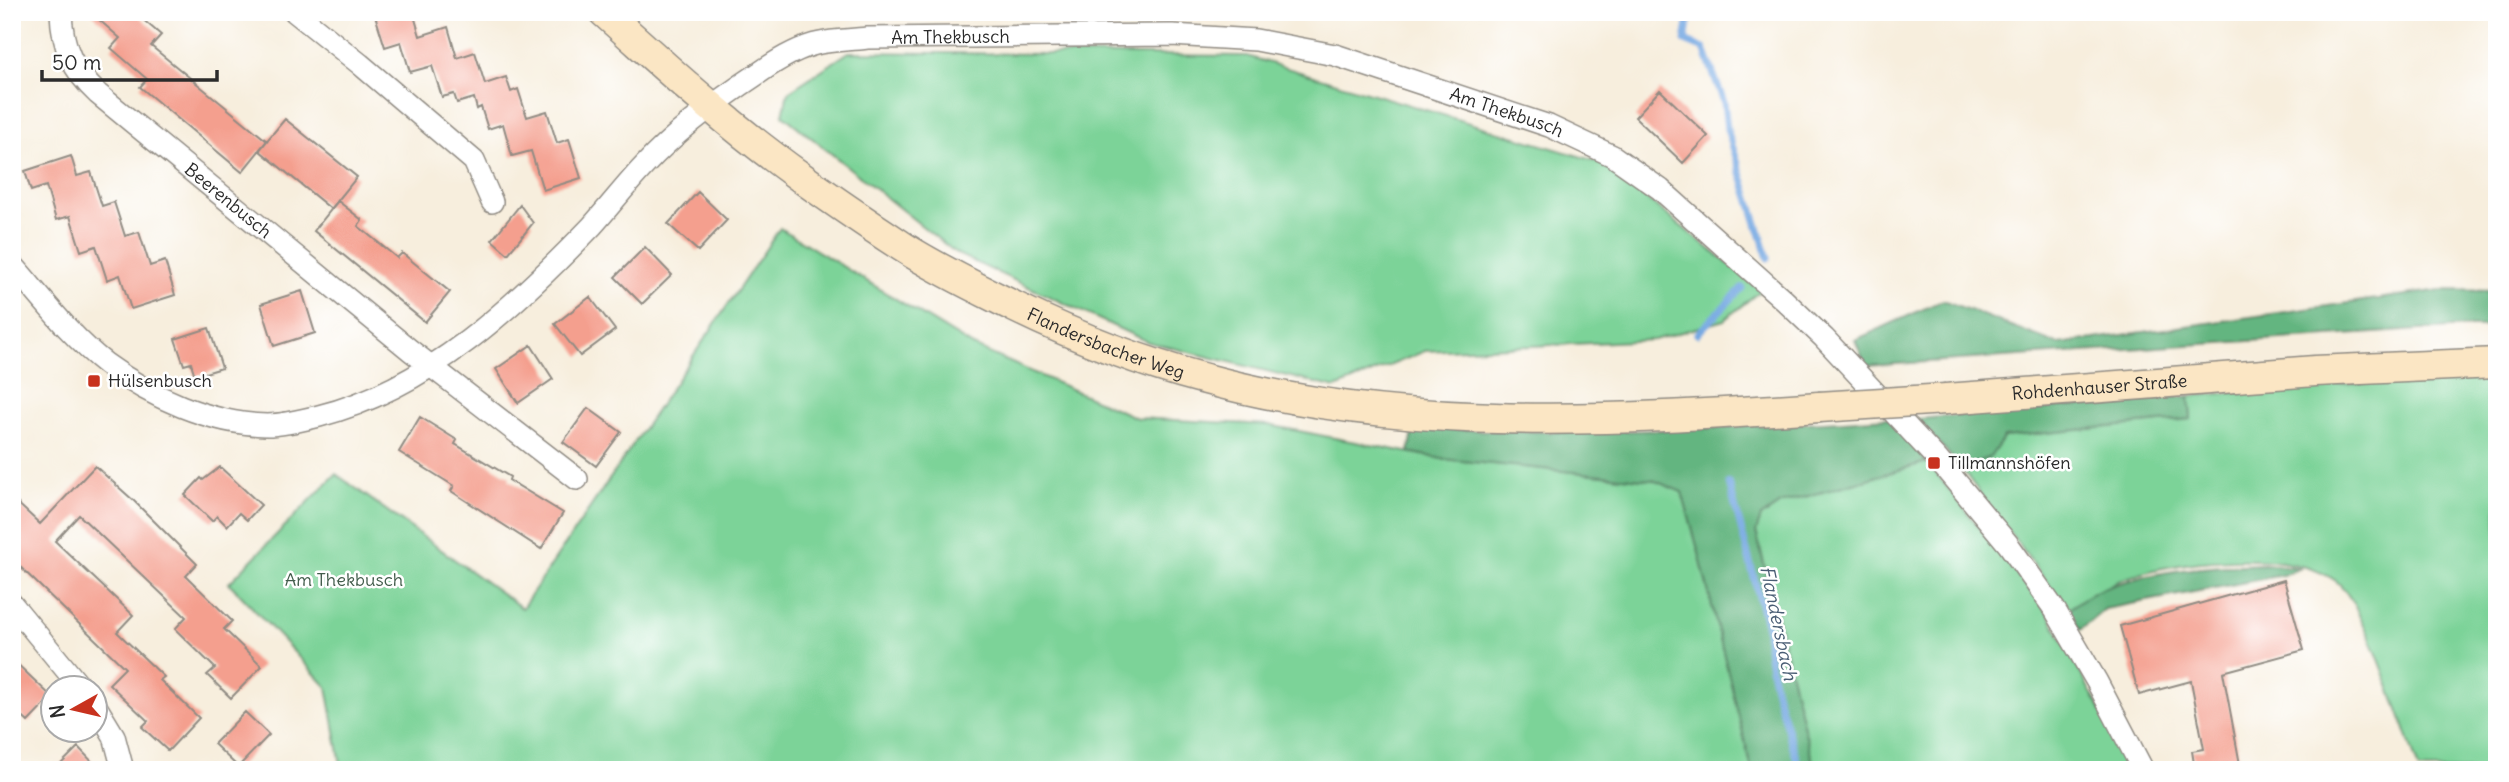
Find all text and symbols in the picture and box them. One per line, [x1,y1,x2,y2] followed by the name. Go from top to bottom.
[891,25,1010,49] street label: Am Thekbusch
[42,38,217,82] scale bar
[52,49,101,76] text: 50 m
[1447,82,1567,142] street label: Am Thekbusch
[180,158,277,243] street label: Beerenbusch
[1023,302,1187,384] street label: Flandersbacher Weg
[108,369,212,392] place label: Hülsenbusch
[2011,369,2188,405] street label: Rohdenhauser Straße
[86,373,102,389] marker: Hülsenbusch
[1948,451,2071,474] place label: Tillmannshöfen
[1926,455,1942,471] marker: Tillmannshöfen
[1755,564,1803,683] water label: Flandersbach
[285,568,403,591] park label: Am Thekbusch
[38,674,108,744] north arrow
[44,703,70,720] text: N

